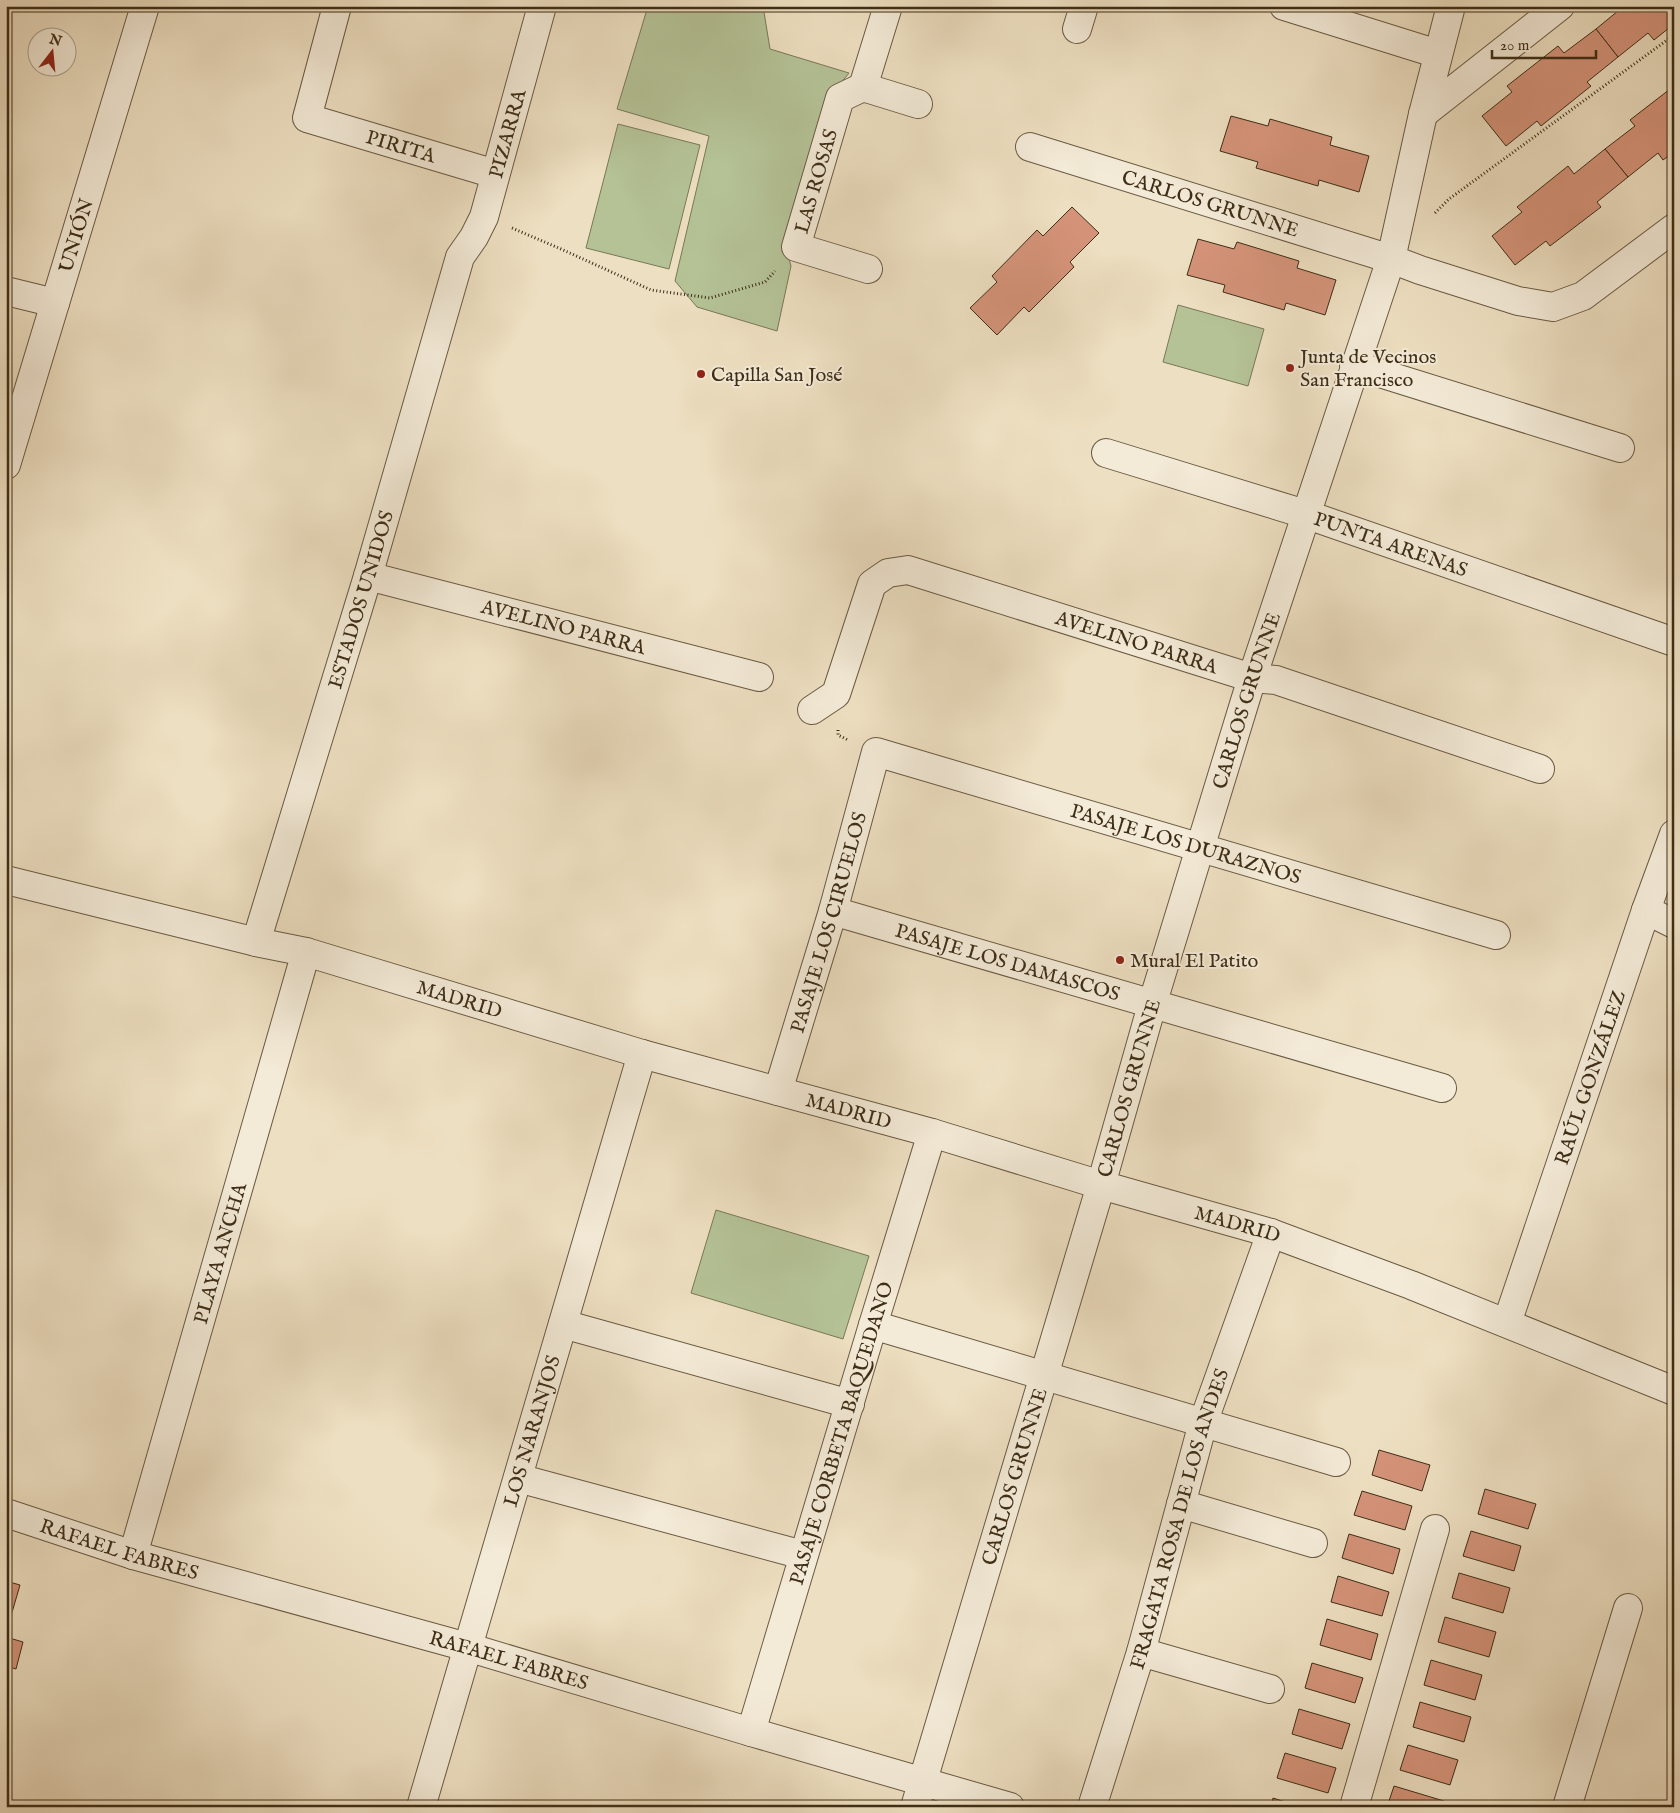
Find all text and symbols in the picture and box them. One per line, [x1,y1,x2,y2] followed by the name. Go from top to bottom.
[28,28,78,78] north arrow
[1492,28,1596,60] scale bar
[46,30,64,51] text: N
[1500,36,1530,55] text: 20 m
[484,86,533,181] street label: PIZARRA
[363,125,439,170] street label: PIRITA
[790,126,844,237] street label: LAS ROSAS
[1119,165,1302,244] street label: CARLOS GRUNNE
[54,196,100,276] street label: UNIÓN
[1298,345,1436,393] place label: Junta de Vecinos San Francisco
[1284,362,1296,374] marker: Junta de Vecinos San Francisco
[711,363,843,388] place label: Capilla San José
[695,368,707,380] marker: Capilla San José
[1310,507,1470,583] street label: PUNTA ARENAS
[323,508,400,692] street label: ESTADOS UNIDOS
[477,595,649,661] street label: AVELINO PARRA
[1051,606,1221,681] street label: AVELINO PARRA
[1208,609,1287,792] street label: CARLOS GRUNNE
[1067,799,1304,891] street label: PASAJE LOS DURAZNOS
[785,809,873,1036] street label: PASAJE LOS CIRUELOS
[892,919,1123,1008] street label: PASAJE LOS DAMASCOS
[1130,949,1259,974] place label: Mural El Patito
[1114,954,1126,966] marker: Mural El Patito
[413,975,505,1025] street label: MADRID
[1550,987,1632,1169] street label: RAÚL GONZÁLEZ
[1093,996,1167,1180] street label: CARLOS GRUNNE
[803,1088,894,1135] street label: MADRID
[189,1180,253,1327] street label: PLAYA ANCHA
[1191,1201,1283,1249] street label: MADRID
[785,1279,900,1588] street label: PASAJE CORBETA BAQUEDANO
[499,1353,567,1510] street label: LOS NARANJOS
[1125,1366,1235,1673] street label: FRAGATA ROSA DE LOS ANDES
[977,1385,1054,1569] street label: CARLOS GRUNNE
[36,1514,201,1586] street label: RAFAEL FABRES
[426,1626,591,1697] street label: RAFAEL FABRES

